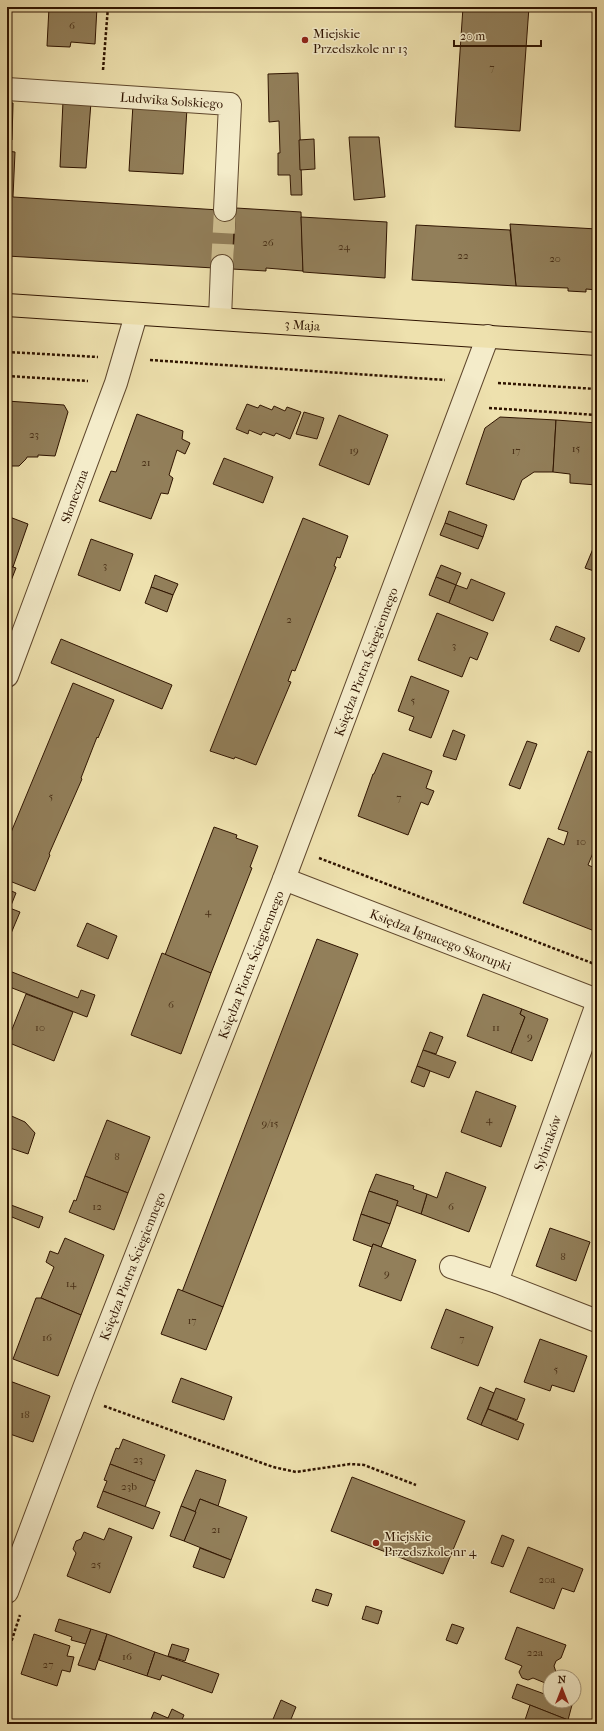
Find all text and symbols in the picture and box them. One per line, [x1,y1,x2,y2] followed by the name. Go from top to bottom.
[69,19,75,32] house number: 6
[454,22,541,48] scale bar
[313,26,408,56] place label: Miejskie Przedszkole nr 13
[460,29,485,43] text: 20 m
[300,35,310,45] marker: Miejskie Przedszkole nr 13
[489,61,495,74] house number: 7
[120,90,224,112] street label: Ludwika Solskiego
[262,236,274,249] house number: 26
[338,240,351,253] house number: 24
[457,249,469,262] house number: 22
[549,252,561,265] house number: 20
[284,316,321,334] street label: 3 Maja
[29,428,39,441] house number: 23
[572,442,581,455] house number: 15
[349,444,359,457] house number: 19
[511,444,521,457] house number: 17
[141,456,151,469] house number: 21
[58,467,92,525] street label: Słoneczna
[103,559,107,572] house number: 3
[331,585,401,739] street label: Księdza Piotra Ściegiennego
[286,613,292,626] house number: 2
[452,639,456,652] house number: 3
[411,694,416,707] house number: 5
[49,790,54,803] house number: 5
[396,791,402,804] house number: 7
[576,835,586,848] house number: 10
[215,888,287,1041] street label: Księdza Piotra Ściegiennego
[205,905,212,918] house number: 4
[368,906,513,974] street label: Księdza Ignacego Skorupki
[168,998,174,1011] house number: 6
[35,1021,45,1034] house number: 10
[492,1021,500,1034] house number: 11
[527,1030,533,1043] house number: 9
[486,1113,493,1126] house number: 4
[531,1113,565,1173] street label: Sybiraków
[261,1117,279,1130] house number: 9/15
[114,1150,120,1163] house number: 8
[96,1190,168,1343] street label: Księdza Piotra Ściegiennego
[92,1200,102,1213] house number: 12
[448,1200,454,1213] house number: 6
[560,1250,566,1263] house number: 8
[384,1267,390,1280] house number: 9
[66,1277,77,1290] house number: 14
[187,1314,197,1327] house number: 17
[42,1331,52,1344] house number: 16
[459,1332,465,1345] house number: 7
[554,1363,559,1376] house number: 5
[20,1408,30,1421] house number: 18
[133,1453,143,1466] house number: 23
[121,1480,137,1493] house number: 23b
[211,1523,221,1536] house number: 21
[384,1529,477,1559] place label: Miejskie Przedszkole nr 4
[371,1538,381,1548] marker: Miejskie Przedszkole nr 4
[91,1558,101,1571] house number: 25
[539,1573,556,1586] house number: 20a
[527,1646,544,1659] house number: 22a
[122,1650,132,1663] house number: 16
[43,1658,53,1671] house number: 27
[542,1669,582,1709] north arrow
[558,1673,567,1686] text: N

